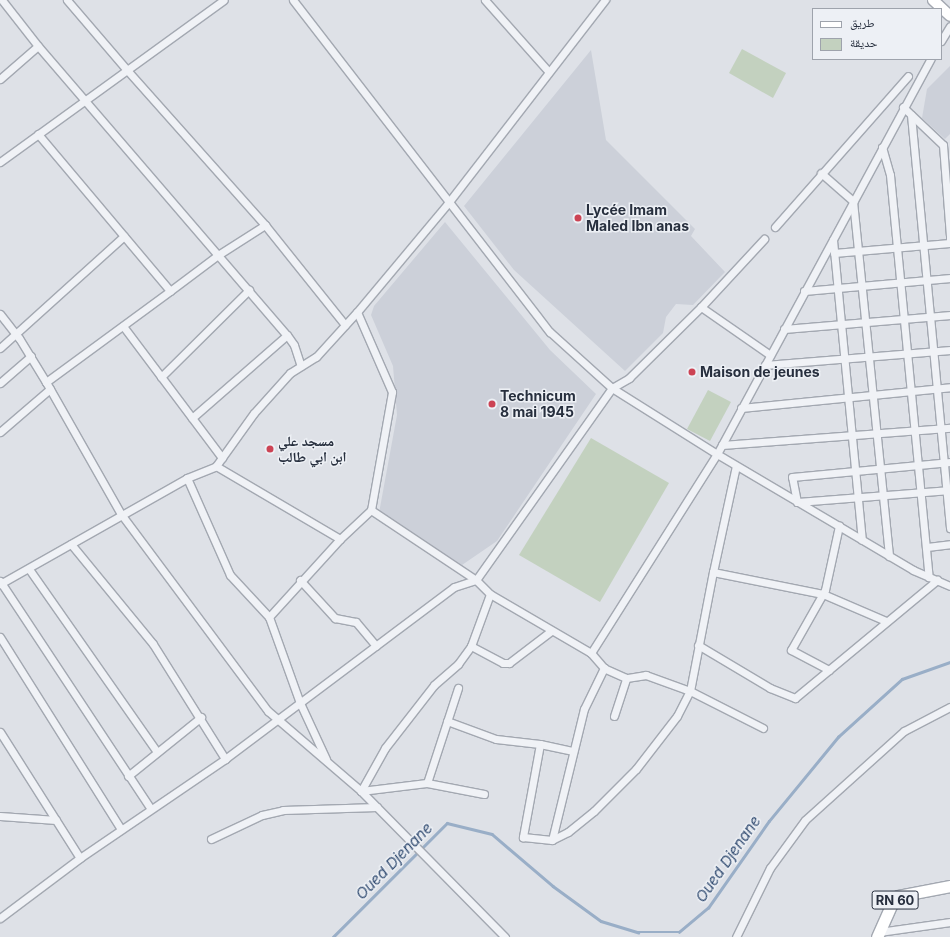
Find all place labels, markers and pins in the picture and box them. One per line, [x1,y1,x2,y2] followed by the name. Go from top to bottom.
[586,202,689,234] place label: Lycée Imam Maled Ibn anas
[573,213,583,223] marker: Lycée Imam Maled Ibn anas
[700,364,820,380] place label: Maison de jeunes
[687,367,697,377] marker: Maison de jeunes
[500,388,576,420] place label: Technicum 8 mai 1945
[487,399,497,409] marker: Technicum 8 mai 1945
[278,433,347,466] place label: مسجد علي ابن ابي طالب
[265,444,275,454] marker: مسجد علي ابن ابي طالب

